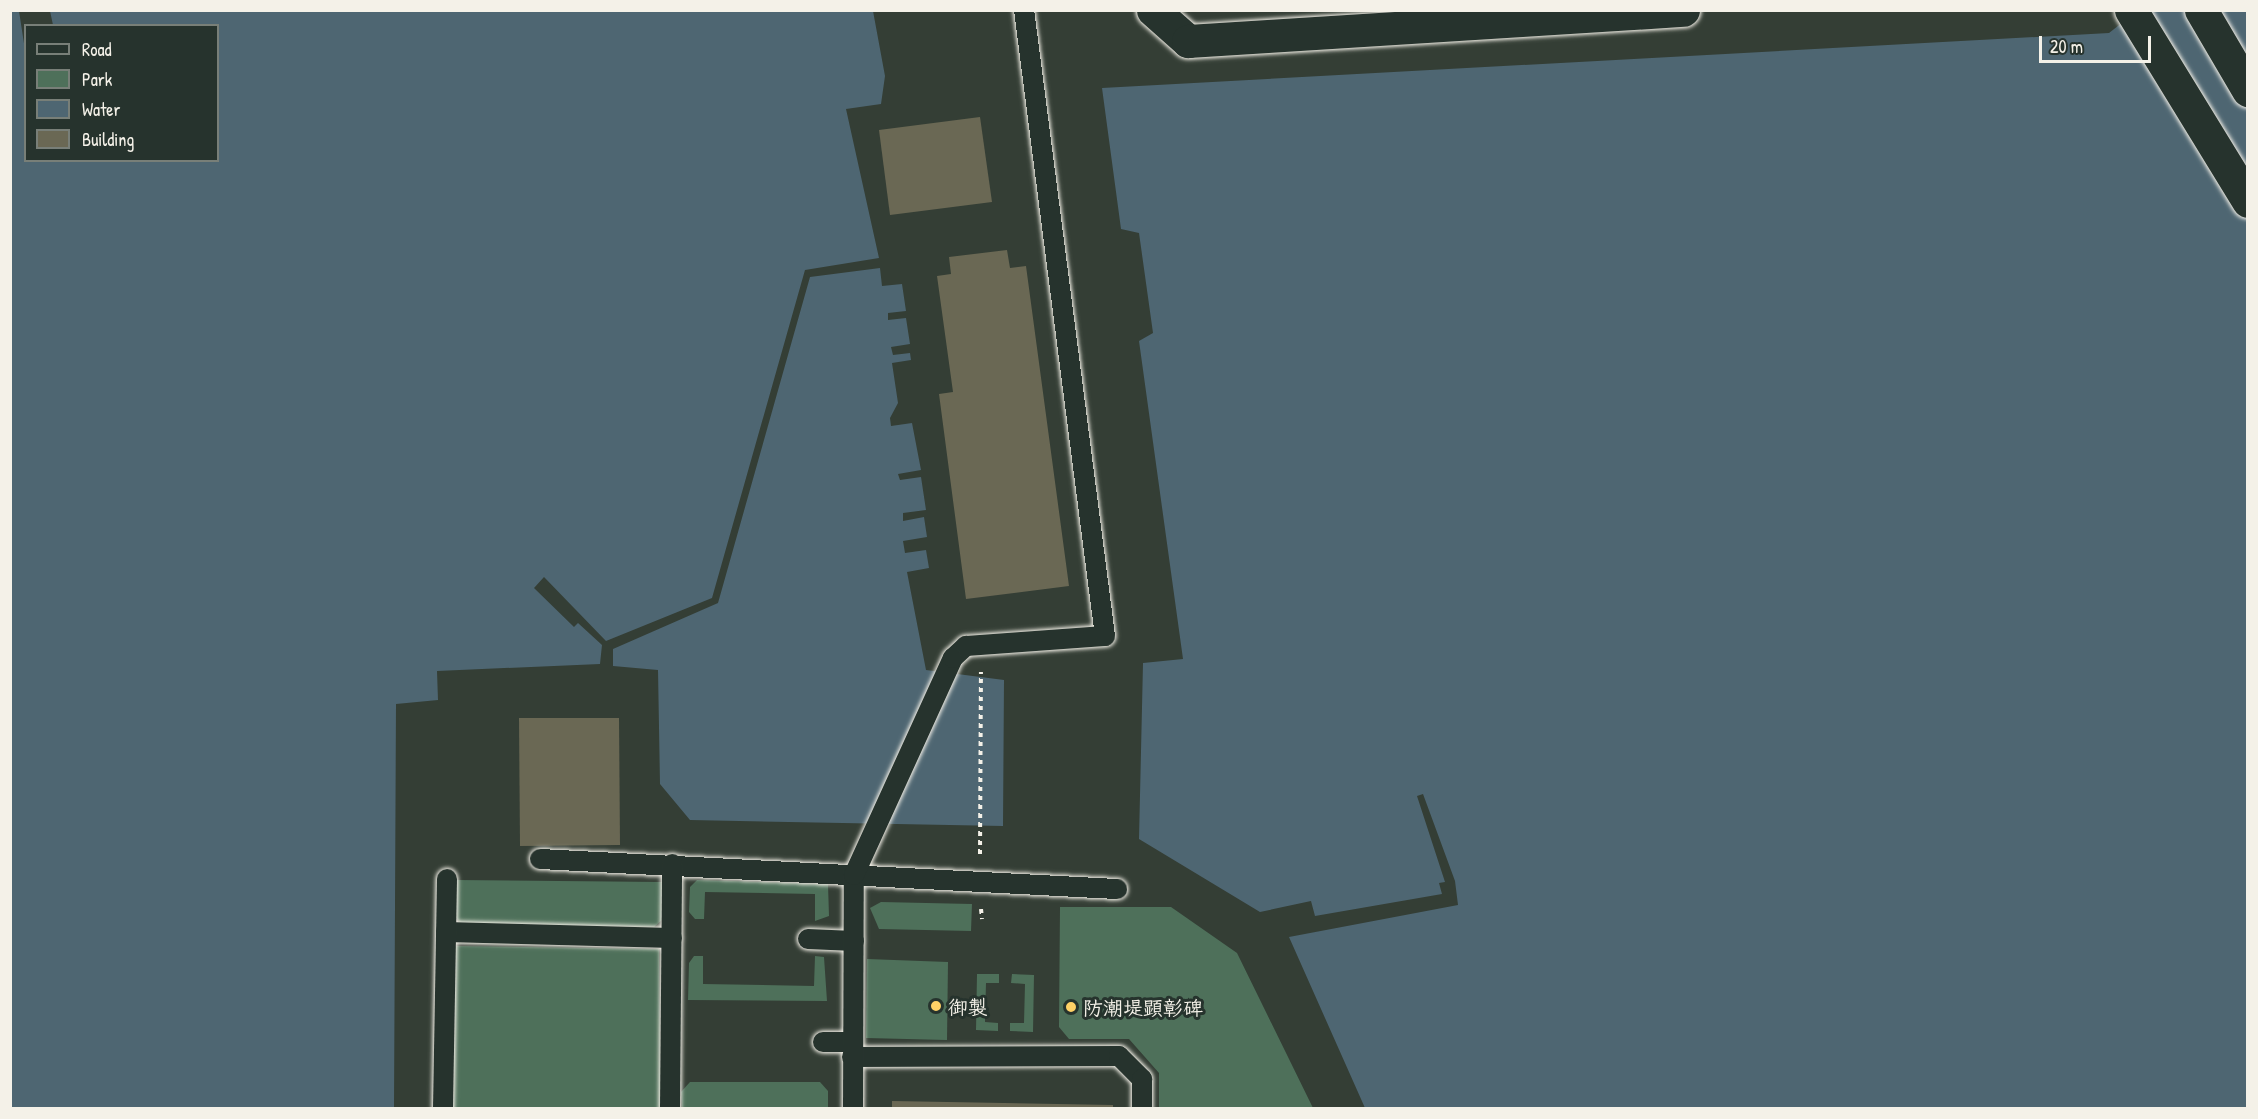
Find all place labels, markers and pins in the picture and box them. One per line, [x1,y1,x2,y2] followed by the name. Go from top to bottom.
[948,994,988,1018] place label: 御製
[1083,995,1203,1019] place label: 防潮堤顕彰碑
[929,999,943,1013] marker: 御製
[1064,1000,1078,1014] marker: 防潮堤顕彰碑

